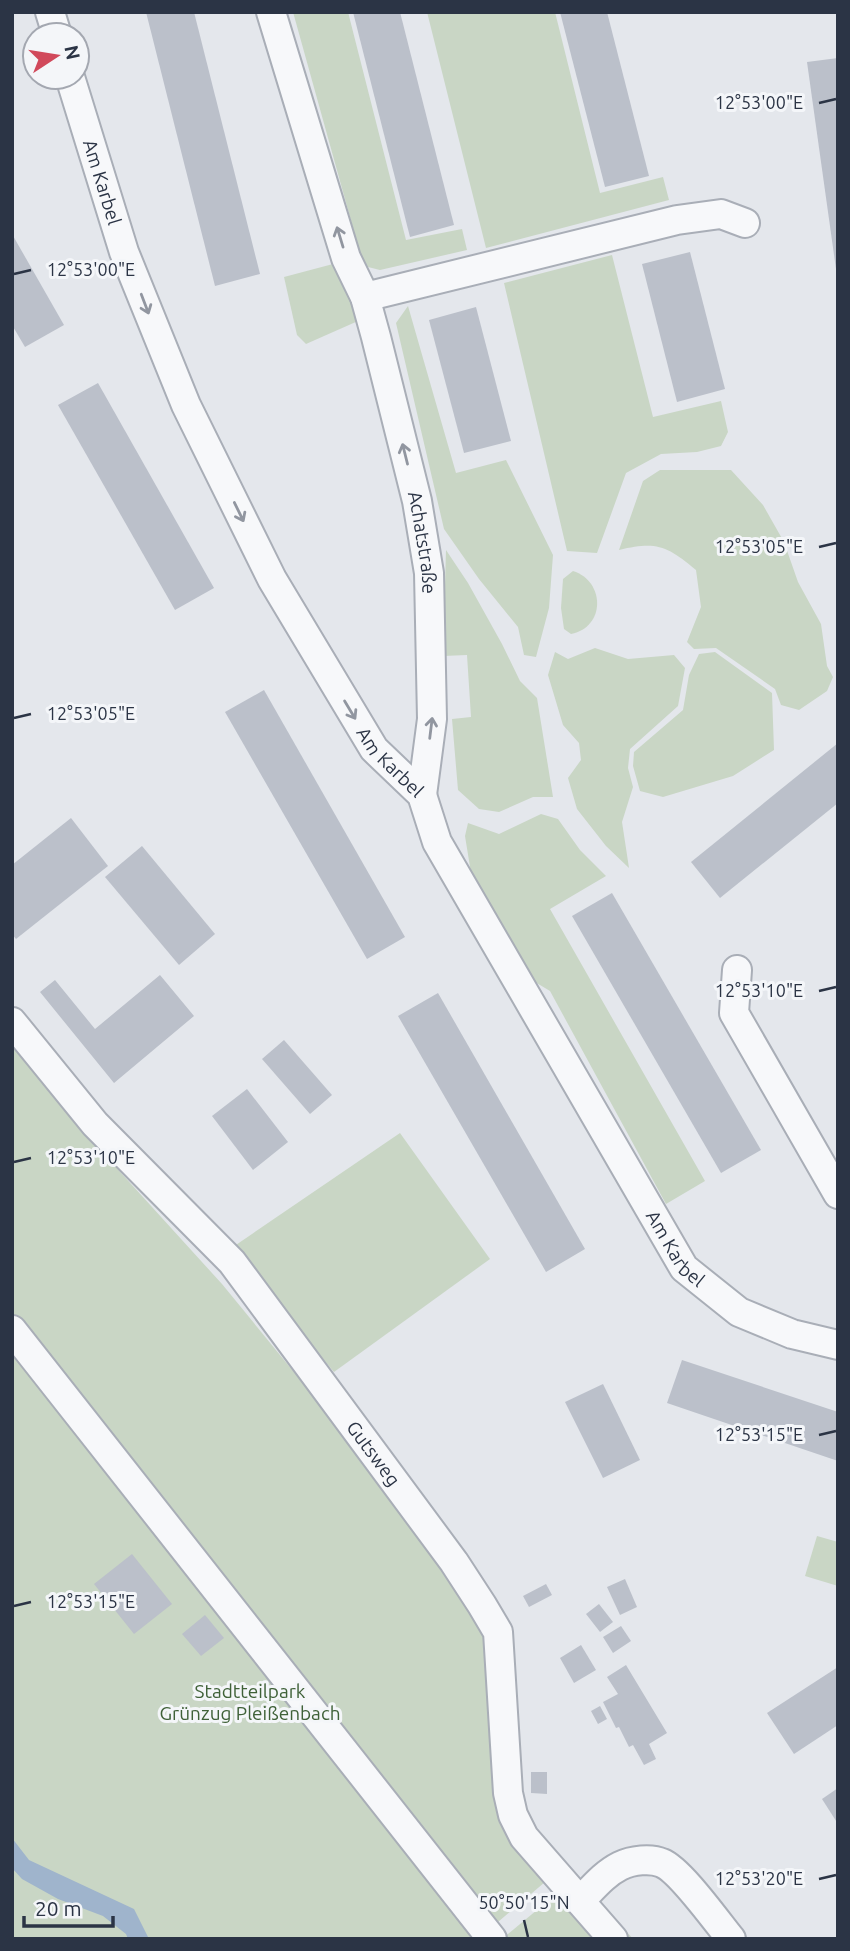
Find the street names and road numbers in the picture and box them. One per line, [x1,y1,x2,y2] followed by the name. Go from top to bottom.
[79,137,126,228] street label: Am Karbel
[404,489,440,594] street label: Achatstraße
[352,723,428,802] street label: Am Karbel
[642,1206,709,1291] street label: Am Karbel
[342,1417,405,1490] street label: Gutsweg

